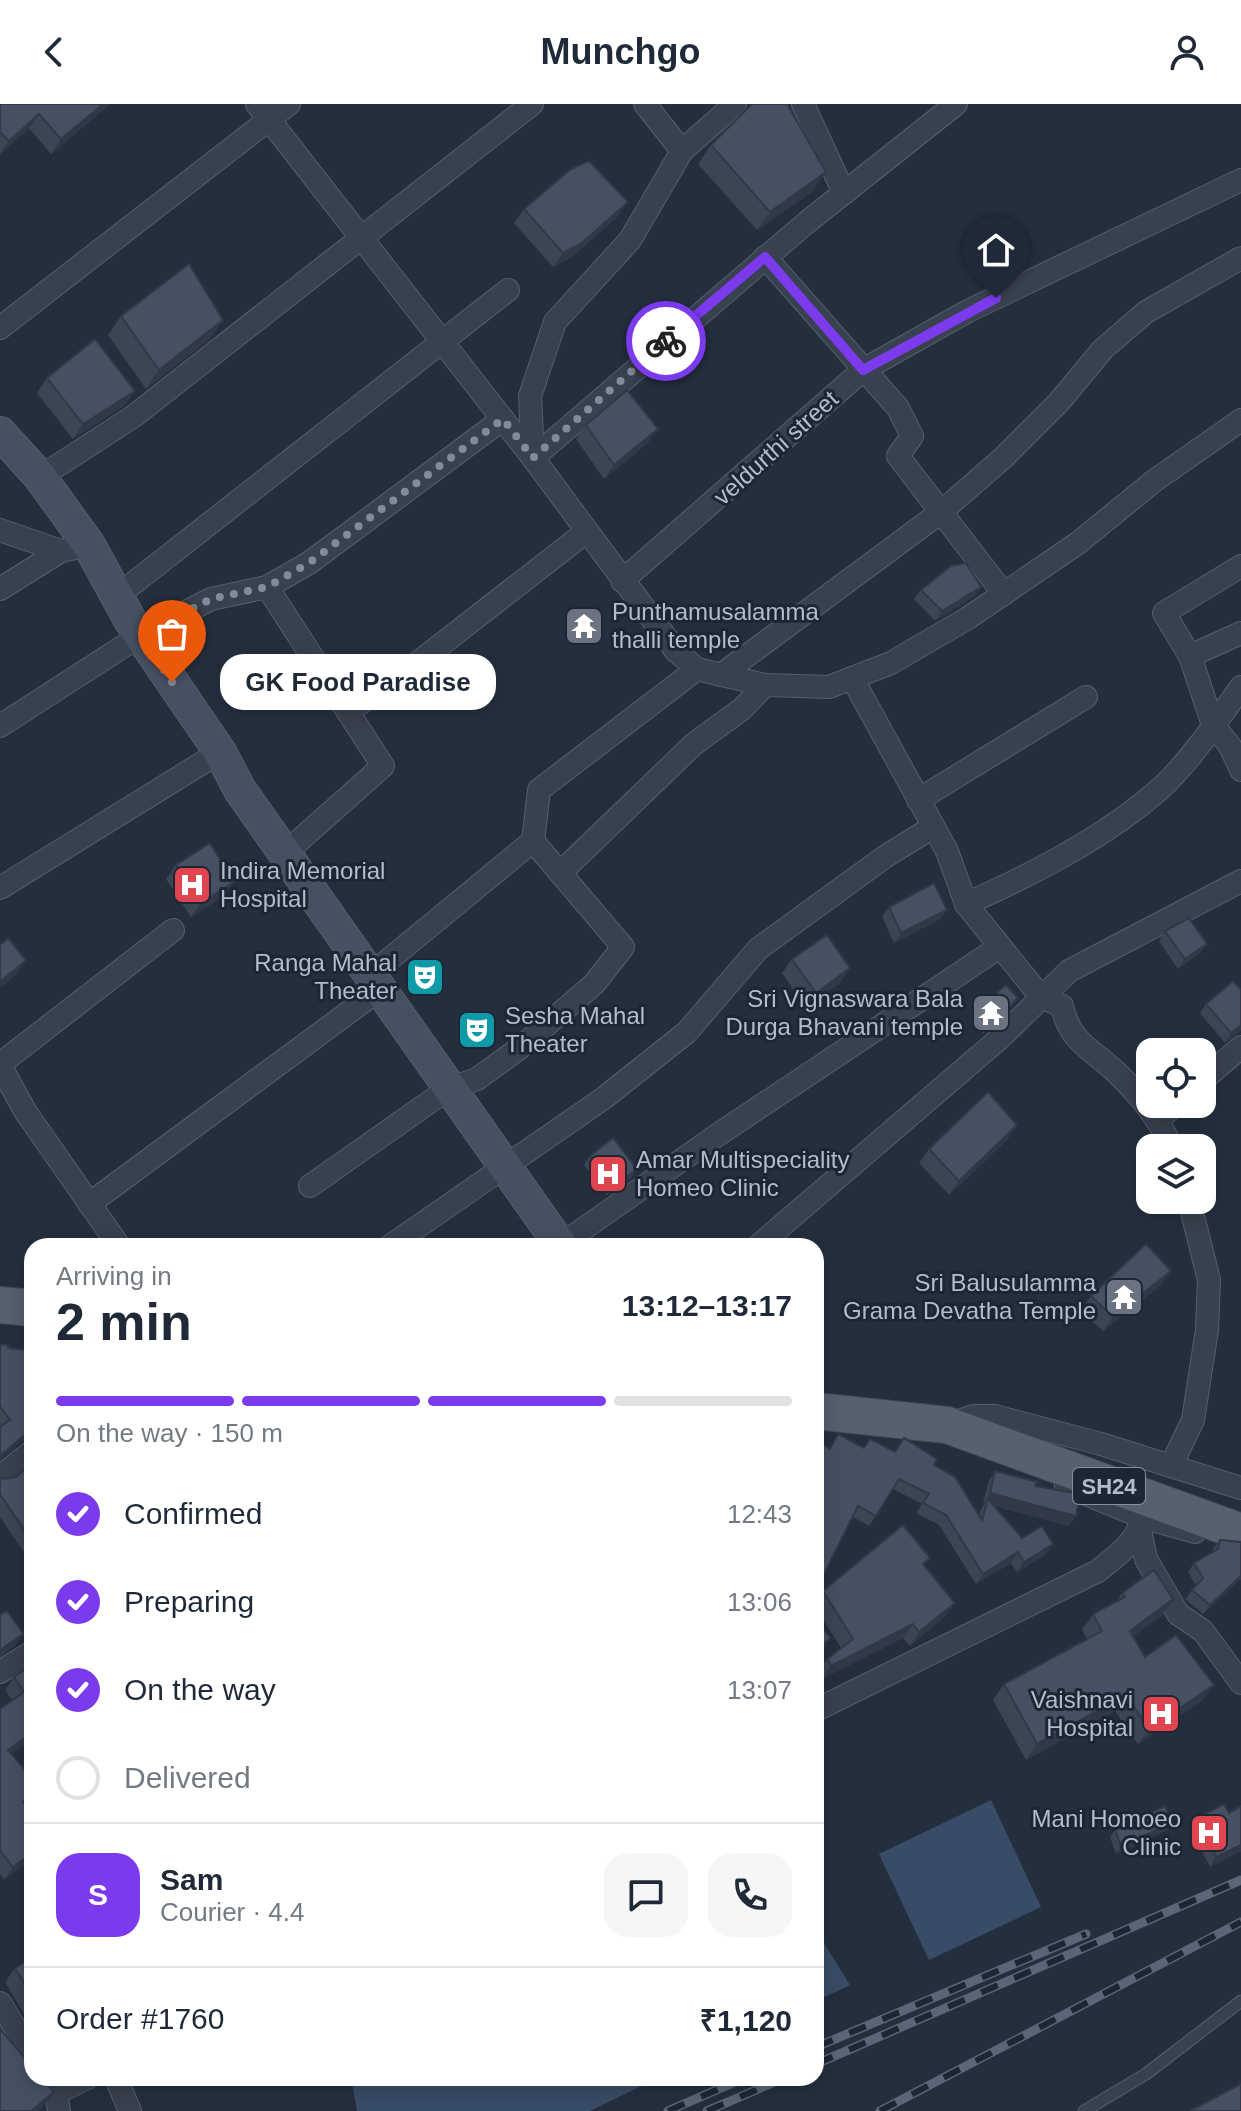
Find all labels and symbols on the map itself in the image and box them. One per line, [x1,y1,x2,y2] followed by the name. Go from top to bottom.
[962,216,1030,298] pin
[626,301,706,381] courier
[708,385,843,510] street label: veldurthi street
[612,598,819,653] place label: Punthamusalamma thalli temple
[138,600,206,682] pin
[563,605,605,647] temple icon: Punthamusalamma thalli temple
[220,654,496,710] callout: GK Food Paradise
[220,857,385,912] place label: Indira Memorial Hospital
[171,864,213,906] hospital icon: Indira Memorial Hospital
[254,949,397,1004] place label: Ranga Mahal Theater
[404,956,446,998] theatre icon: Ranga Mahal Theater
[726,985,964,1040] place label: Sri Vignaswara Bala Durga Bhavani temple
[970,992,1012,1034] temple icon: Sri Vignaswara Bala Durga Bhavani temple
[505,1002,645,1057] place label: Sesha Mahal Theater
[456,1009,498,1051] theatre icon: Sesha Mahal Theater
[636,1146,849,1201] place label: Amar Multispeciality Homeo Clinic
[587,1153,629,1195] hospital icon: Amar Multispeciality Homeo Clinic
[843,1269,1097,1324] place label: Sri Balusulamma Grama Devatha Temple
[1103,1276,1145,1318] temple icon: Sri Balusulamma Grama Devatha Temple
[1073,1468,1145,1504] road number: SH24
[1031,1686,1133,1741] place label: Vaishnavi Hospital
[1140,1693,1182,1735] hospital icon: Vaishnavi Hospital
[1032,1805,1181,1860] place label: Mani Homoeo Clinic
[1188,1812,1230,1854] hospital icon: Mani Homoeo Clinic

